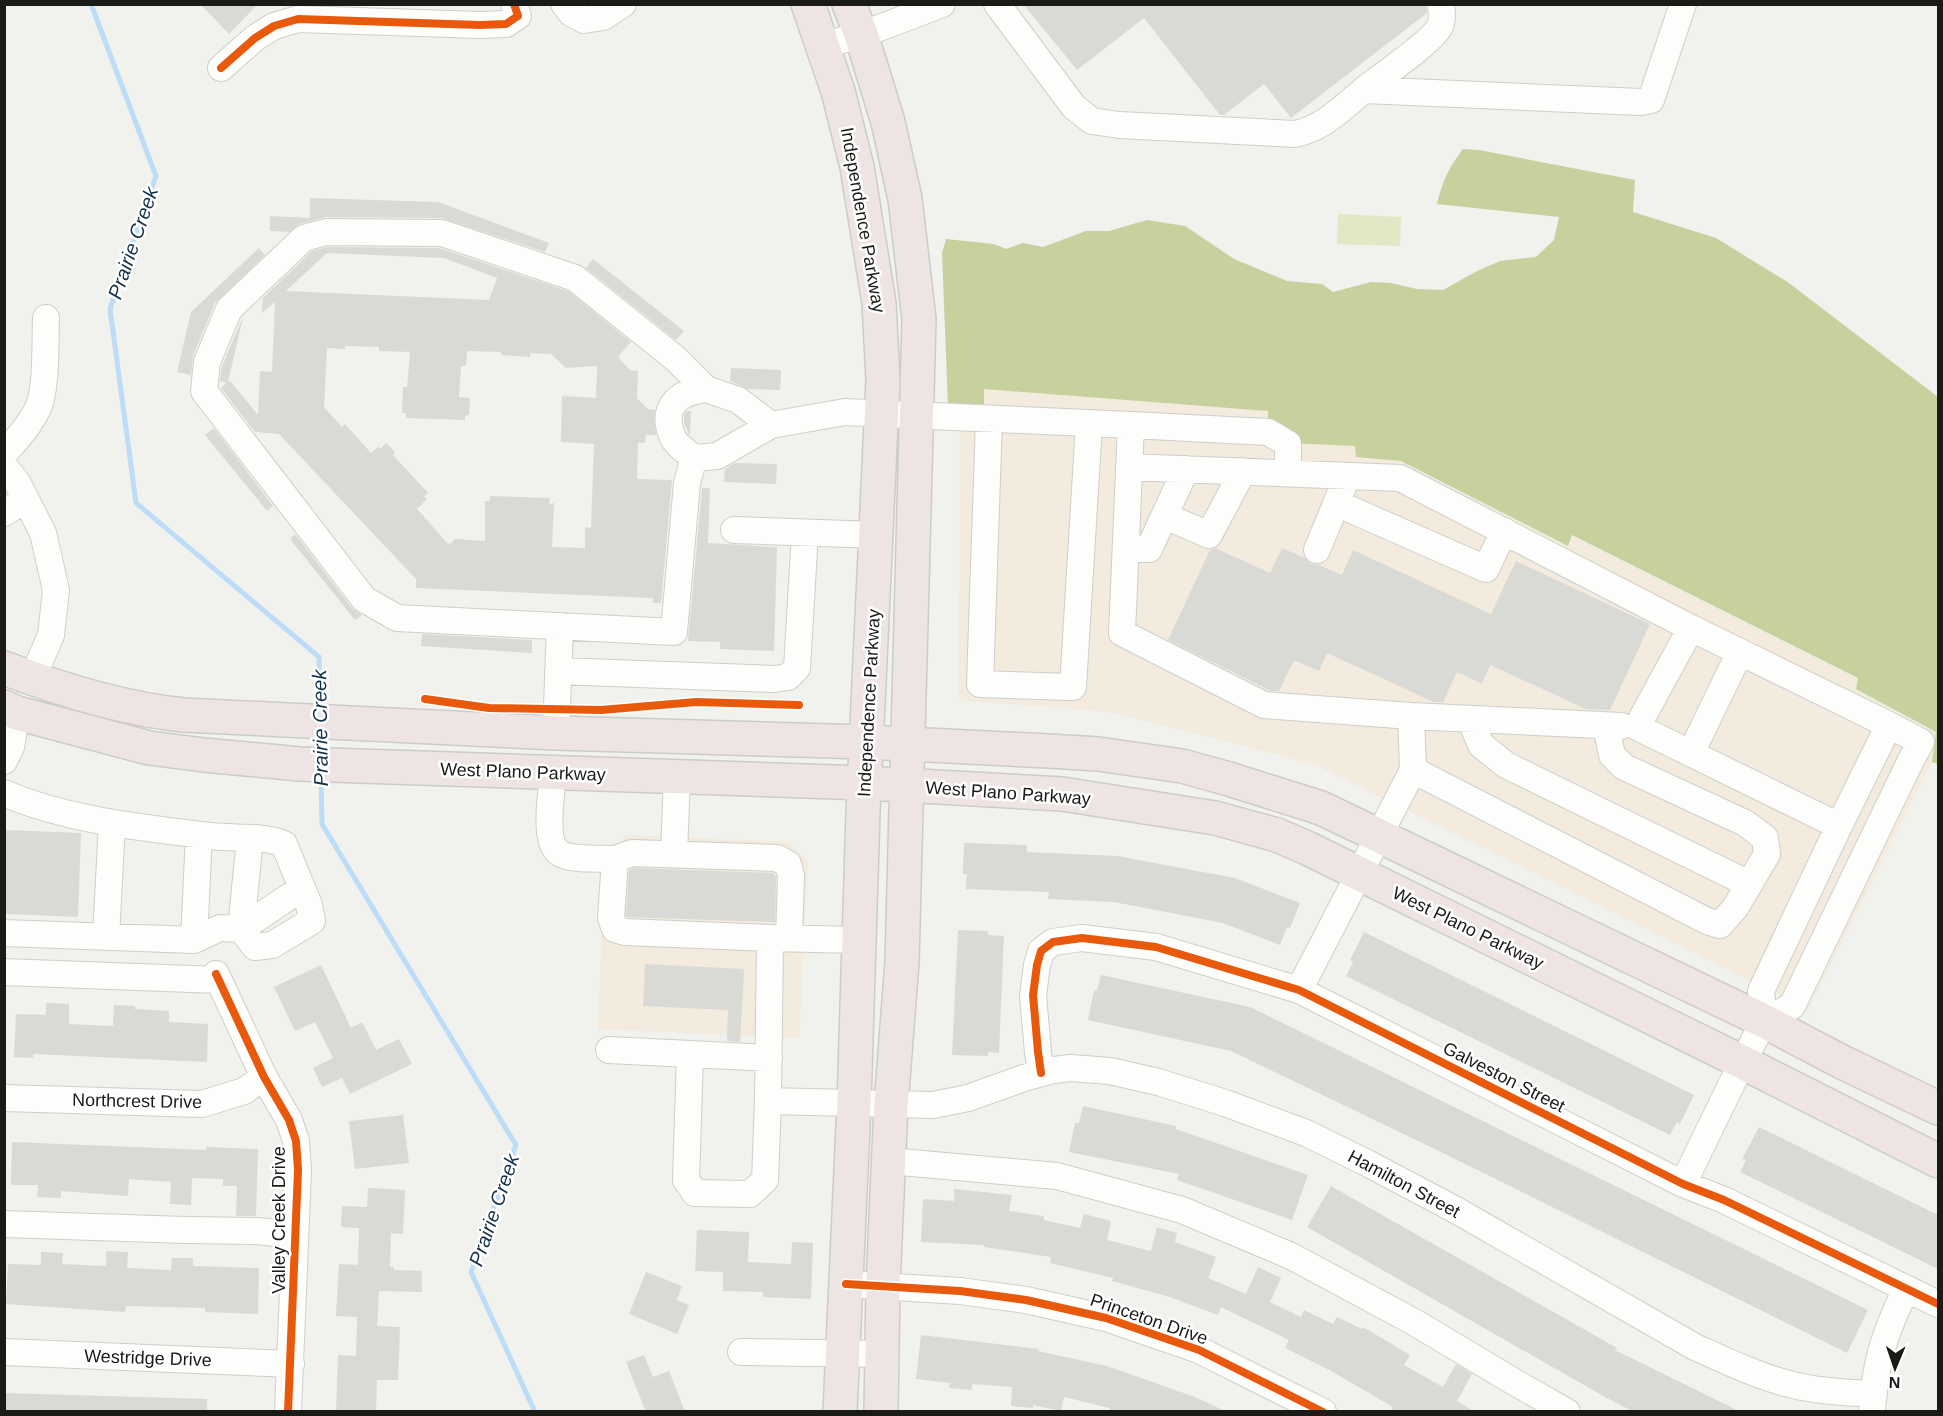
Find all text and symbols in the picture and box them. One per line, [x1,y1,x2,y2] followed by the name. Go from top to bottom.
[837,126,889,314] street label: Independence Parkway
[104,183,163,302] water label: Prairie Creek
[854,609,884,797] street label: Independence Parkway
[308,668,332,787] water label: Prairie Creek
[440,759,606,785] street label: West Plano Parkway
[925,777,1091,809] street label: West Plano Parkway
[1389,883,1547,973] street label: West Plano Parkway
[1440,1038,1568,1116] street label: Galveston Street
[72,1090,202,1112] street label: Northcrest Drive
[269,1146,289,1294] street label: Valley Creek Drive
[1345,1146,1463,1222] street label: Hamilton Street
[465,1150,524,1269] water label: Prairie Creek
[1088,1290,1210,1348] street label: Princeton Drive
[1865,1338,1925,1398] north arrow
[84,1346,212,1370] street label: Westridge Drive
[1888,1374,1901,1391] text: N

